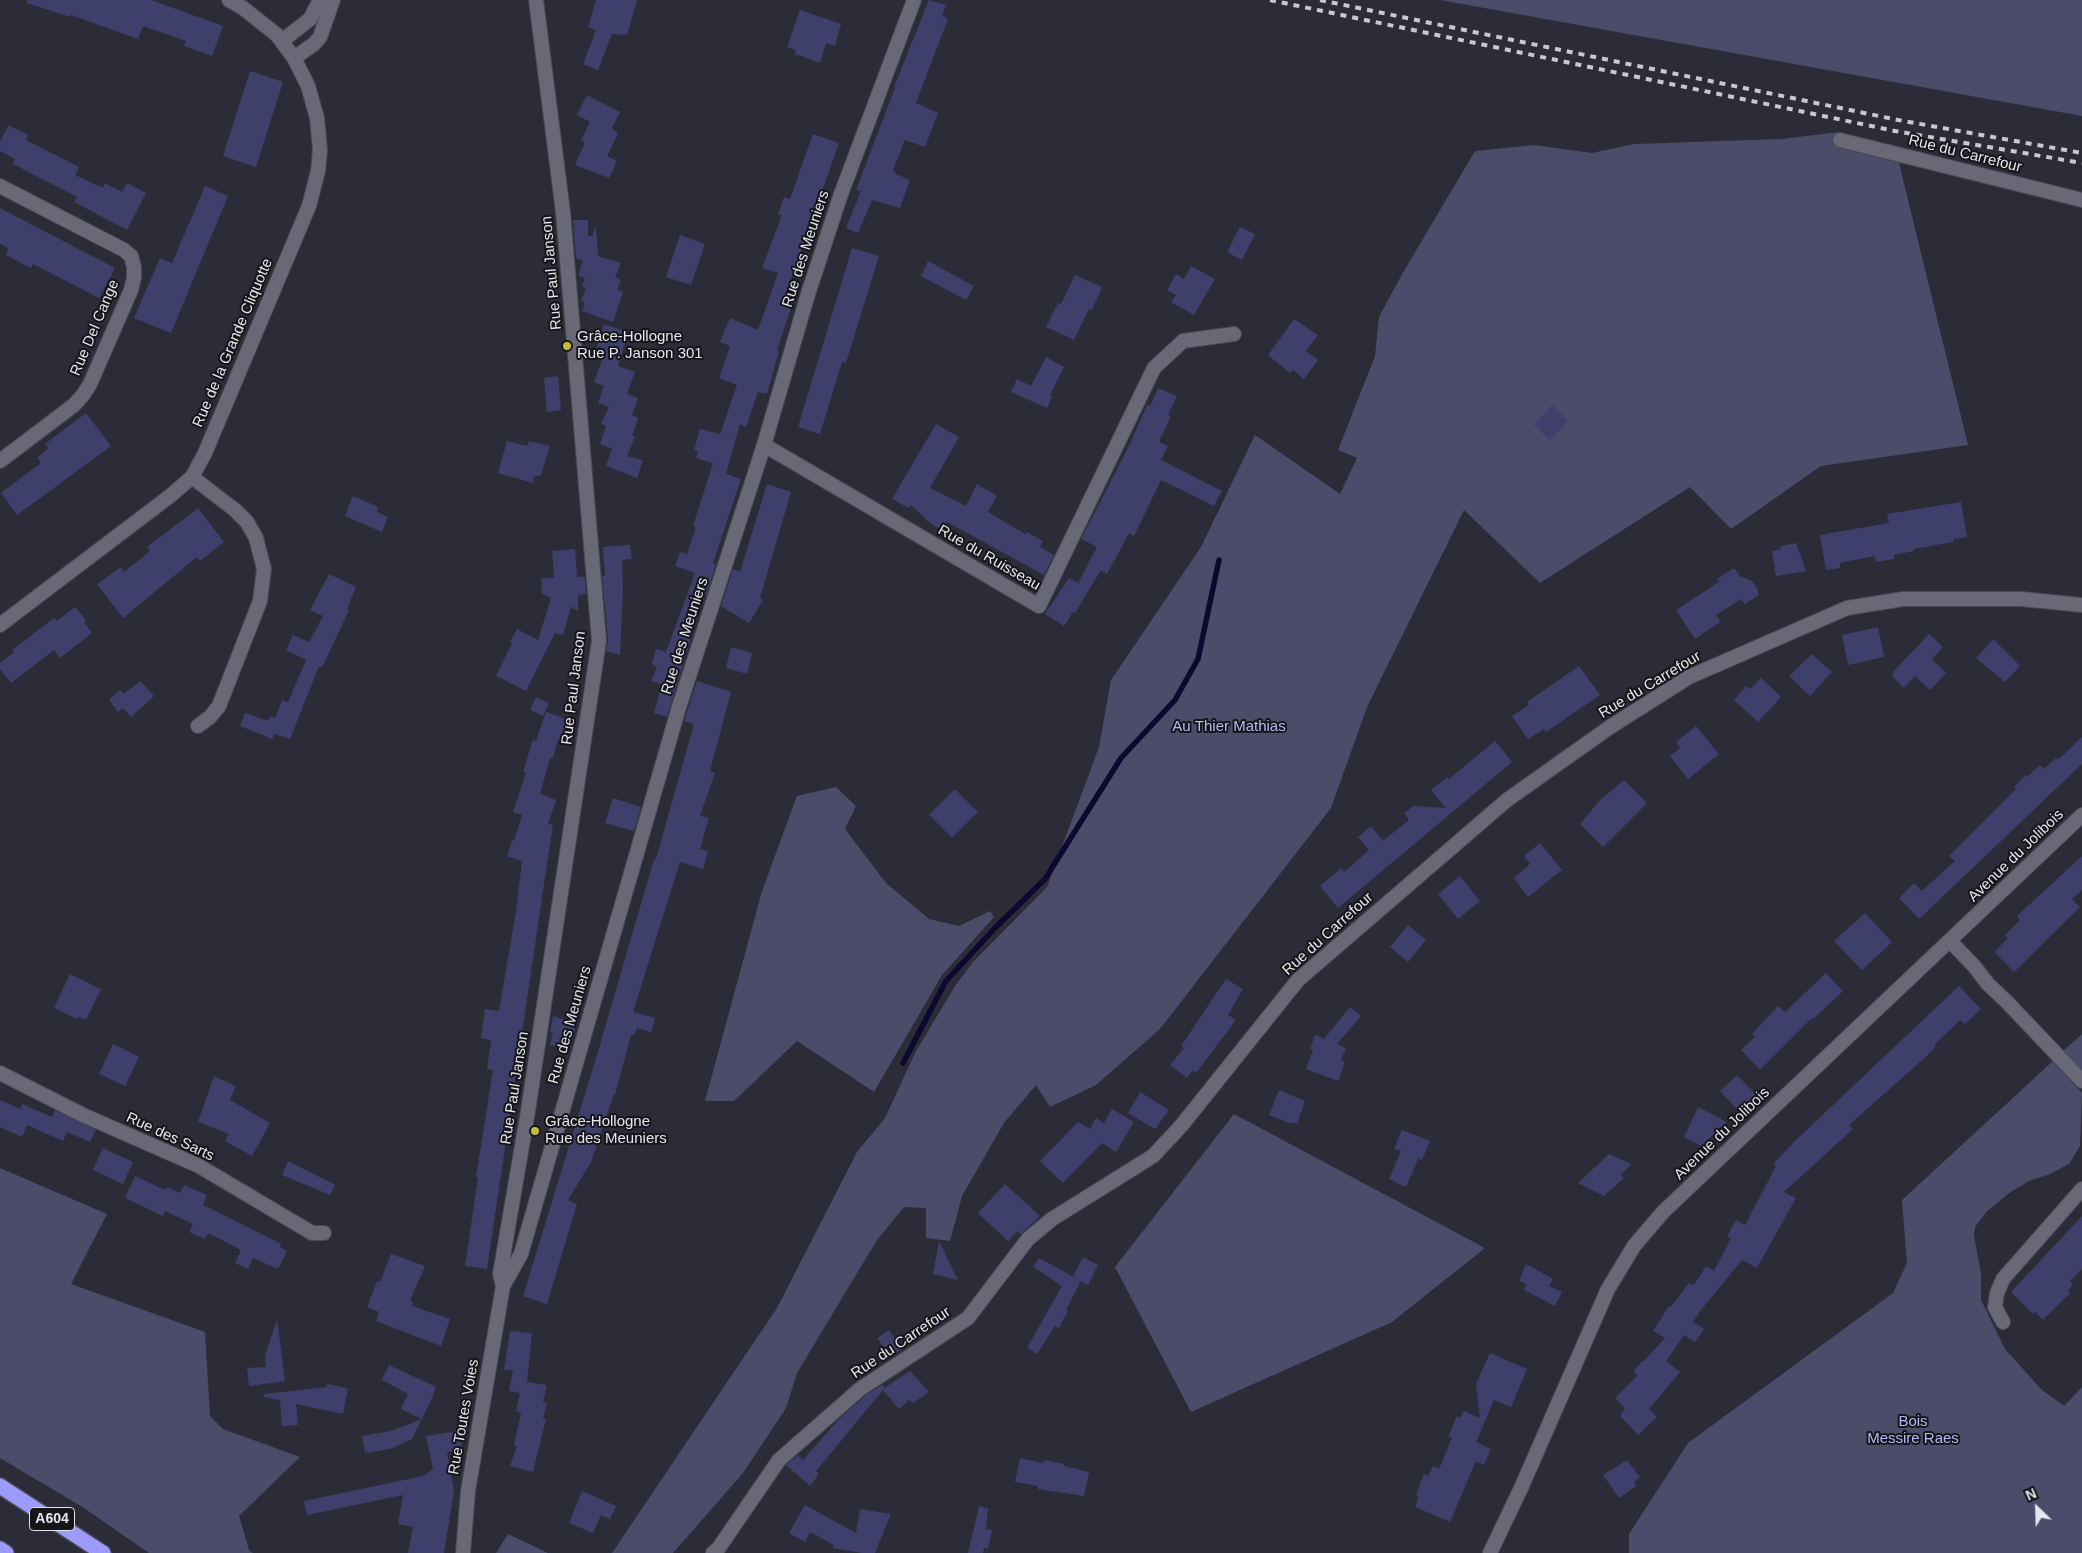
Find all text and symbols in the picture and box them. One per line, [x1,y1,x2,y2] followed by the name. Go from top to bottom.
[1907,131,2023,177] street label: Rue du Carrefour
[779,188,833,310] street label: Rue des Meuniers
[538,215,566,331] street label: Rue Paul Janson
[189,256,277,430] street label: Rue de la Grande Cliquotte
[67,277,123,379] street label: Rue Del Cange
[577,328,703,363] place label: Grâce-Hollogne Rue P. Janson 301
[561,340,573,352] marker: Grâce-Hollogne Rue P. Janson 301
[935,521,1043,595] street label: Rue du Ruisseau
[658,575,712,697] street label: Rue des Meuniers
[558,630,590,746] street label: Rue Paul Janson
[1596,647,1704,723] street label: Rue du Carrefour
[1172,718,1286,736] park label: Au Thier Mathias
[1965,806,2067,906] street label: Avenue du Jolibois
[1279,889,1377,979] street label: Rue du Carrefour
[545,964,595,1086] street label: Rue des Meuniers
[497,1030,533,1146] street label: Rue Paul Janson
[1671,1084,1773,1184] street label: Avenue du Jolibois
[123,1109,217,1165] street label: Rue des Sarts
[545,1113,667,1148] place label: Grâce-Hollogne Rue des Meuniers
[529,1125,541,1137] marker: Grâce-Hollogne Rue des Meuniers
[848,1303,954,1383] street label: Rue du Carrefour
[445,1358,483,1476] street label: Rue Toutes Voies
[1867,1413,1959,1448] park label: Bois Messire Raes
[2012,1483,2062,1533] north arrow
[2023,1485,2039,1504] text: N
[30,1508,74,1530] road number: A604

